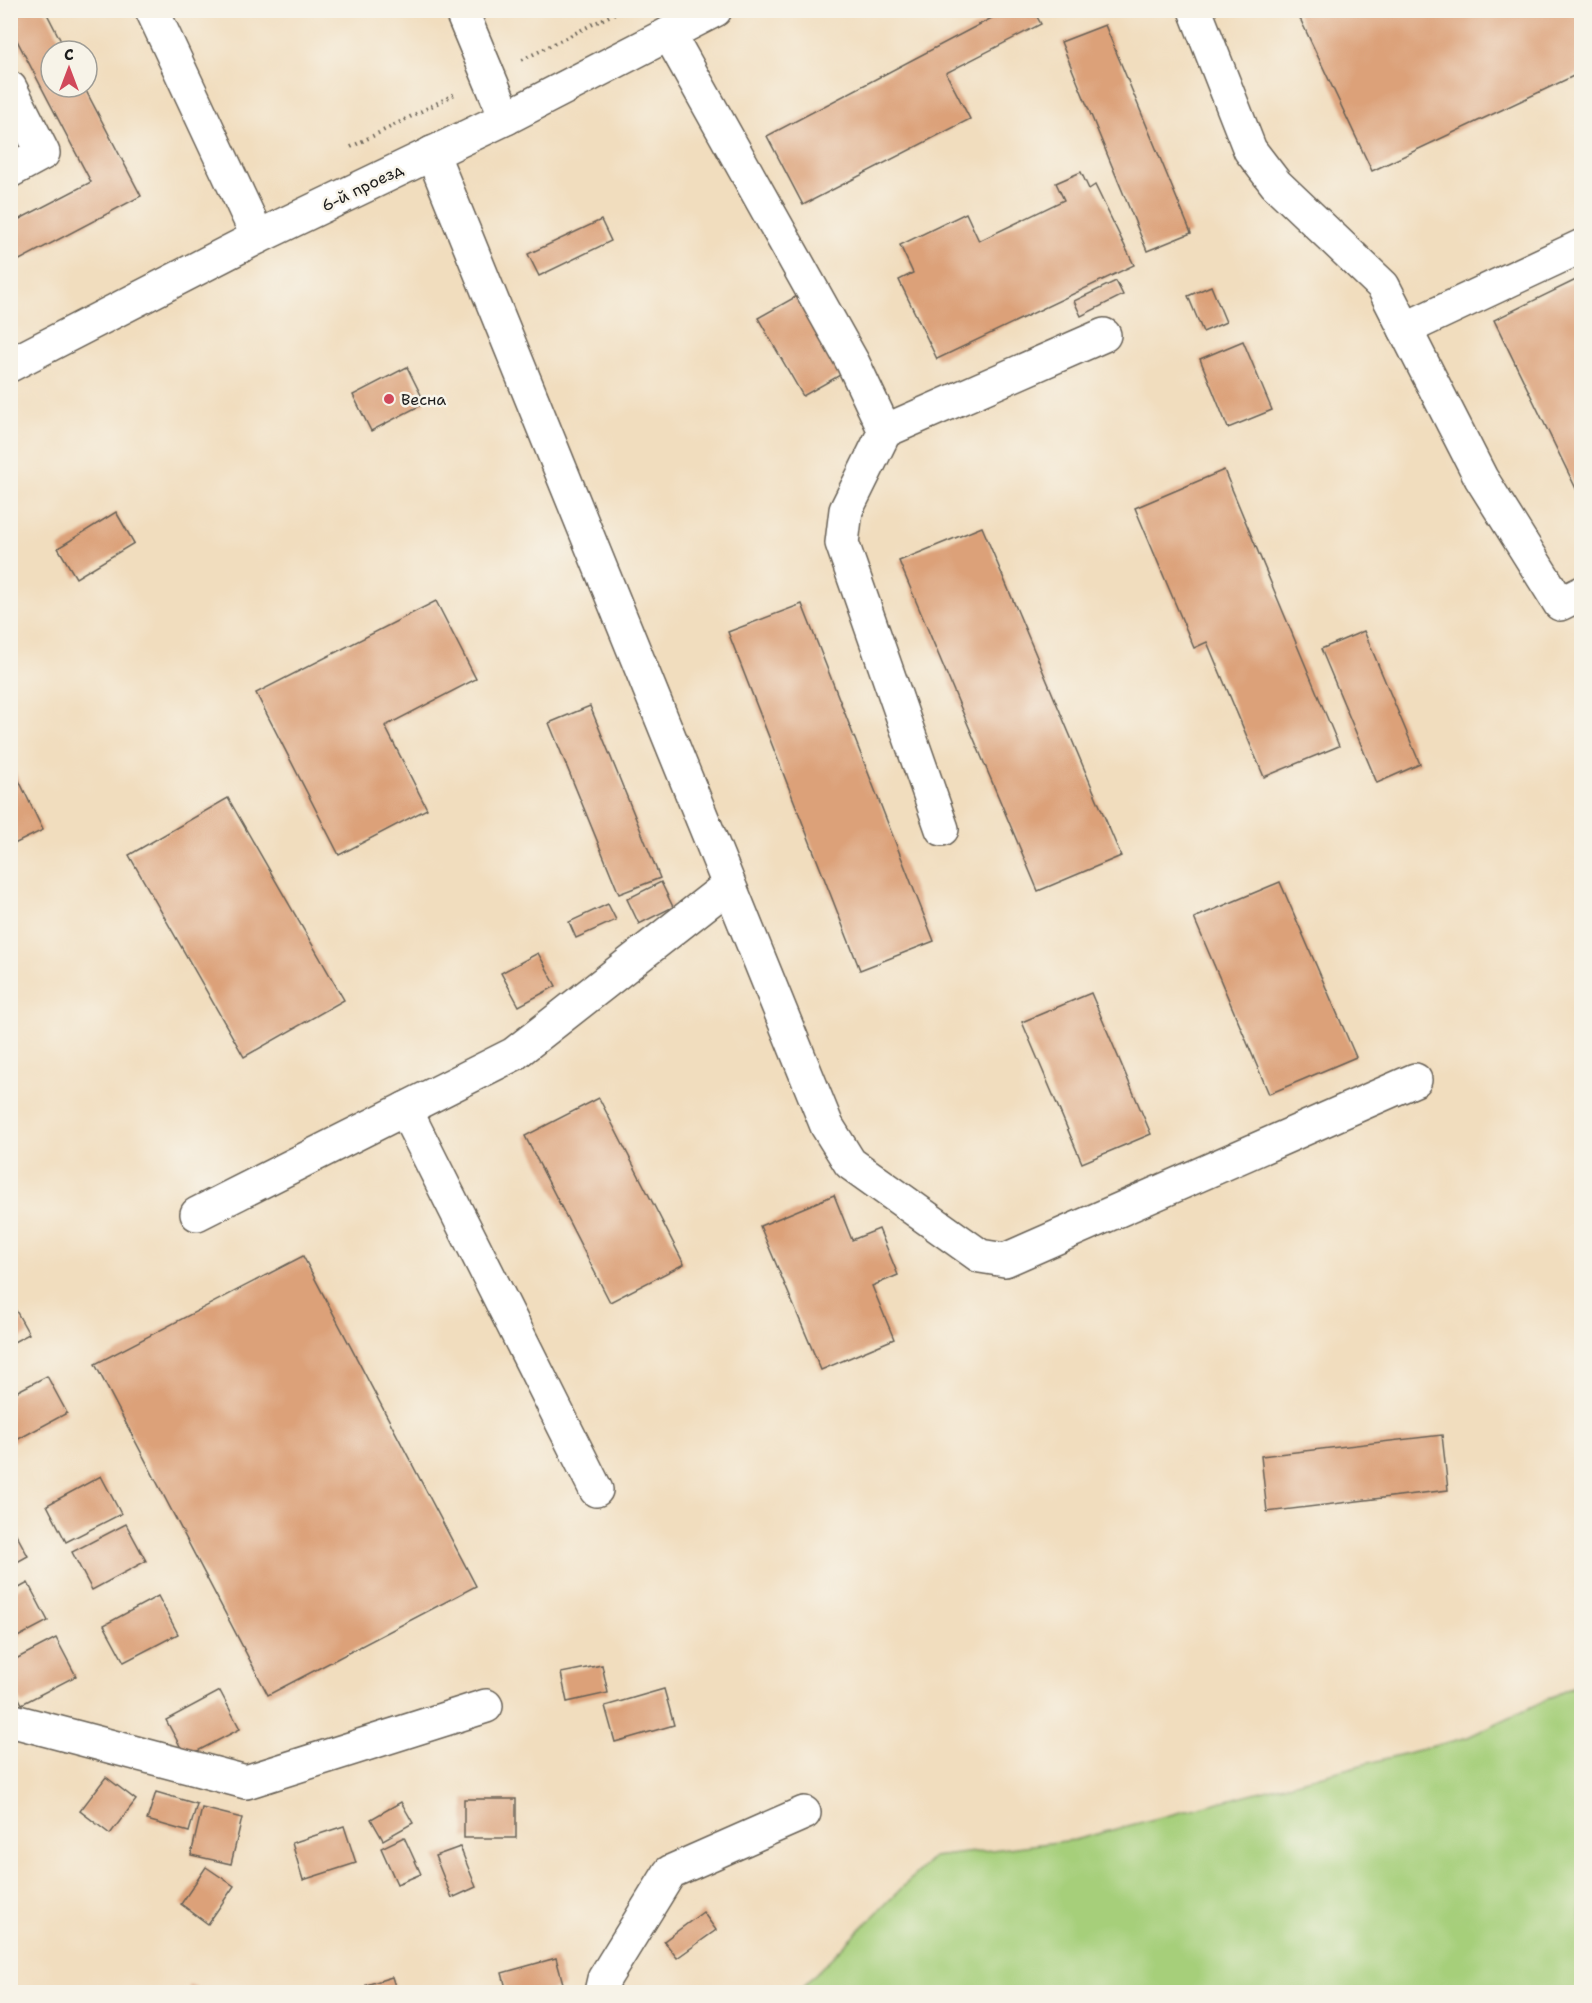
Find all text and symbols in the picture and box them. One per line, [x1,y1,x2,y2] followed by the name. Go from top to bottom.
[39,39,99,99] north arrow
[64,44,74,65] text: С
[318,159,407,216] street label: 6-й проезд
[401,389,446,410] place label: Весна
[382,392,396,406] marker: Весна

